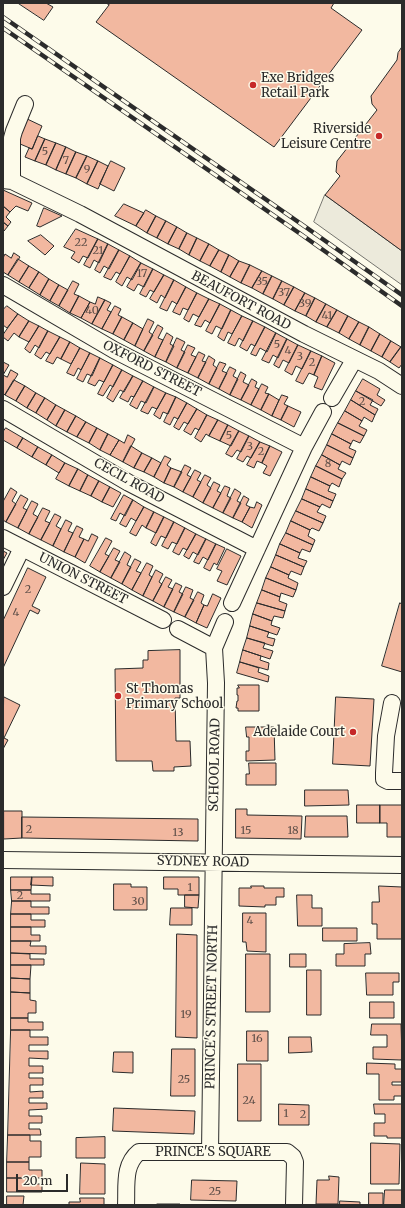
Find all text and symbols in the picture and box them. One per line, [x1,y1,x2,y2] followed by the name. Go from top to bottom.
[261,70,334,101] place label: Exe Bridges Retail Park
[248,80,258,90] marker: Exe Bridges Retail Park
[281,121,371,152] place label: Riverside Leisure Centre
[374,131,384,141] marker: Riverside Leisure Centre
[42,145,48,159] house number: 5
[63,154,69,168] house number: 7
[84,163,90,177] house number: 9
[75,236,87,250] house number: 22
[92,244,104,258] house number: 21
[137,267,147,281] house number: 17
[189,268,293,334] street label: BEAUFORT ROAD
[256,275,268,289] house number: 35
[278,286,290,300] house number: 37
[299,297,311,311] house number: 39
[85,304,99,318] house number: 40
[322,309,332,323] house number: 41
[100,337,204,401] street label: OXFORD STREET
[274,338,280,352] house number: 5
[285,344,291,358] house number: 4
[297,350,303,364] house number: 3
[309,356,315,370] house number: 2
[359,395,365,409] house number: 2
[226,429,232,443] house number: 5
[247,440,253,454] house number: 3
[258,445,264,459] house number: 2
[91,455,167,507] street label: CECIL ROAD
[325,457,331,471] house number: 8
[36,550,130,608] street label: UNION STREET
[25,583,31,597] house number: 2
[13,606,19,620] house number: 4
[126,681,223,712] place label: St Thomas Primary School
[113,691,123,701] marker: St Thomas Primary School
[206,718,224,812] street label: SCHOOL ROAD
[253,724,345,740] place label: Adelaide Court
[348,727,358,737] marker: Adelaide Court
[26,823,32,837] house number: 2
[240,824,252,838] house number: 15
[287,824,299,838] house number: 18
[173,826,183,840] house number: 13
[157,853,249,871] street label: SYDNEY ROAD
[188,881,192,895] house number: 1
[17,889,23,903] house number: 2
[131,895,145,909] house number: 30
[247,914,253,928] house number: 4
[203,925,221,1089] street label: PRINCE'S STREET NORTH
[180,1008,192,1022] house number: 19
[251,1032,263,1046] house number: 16
[178,1073,190,1087] house number: 25
[243,1094,255,1108] house number: 24
[284,1107,288,1121] house number: 1
[300,1108,306,1122] house number: 2
[155,1144,271,1160] street label: PRINCE'S SQUARE
[18,1166,70,1192] scale bar
[23,1173,52,1188] text: 20 m
[209,1185,221,1199] house number: 25

